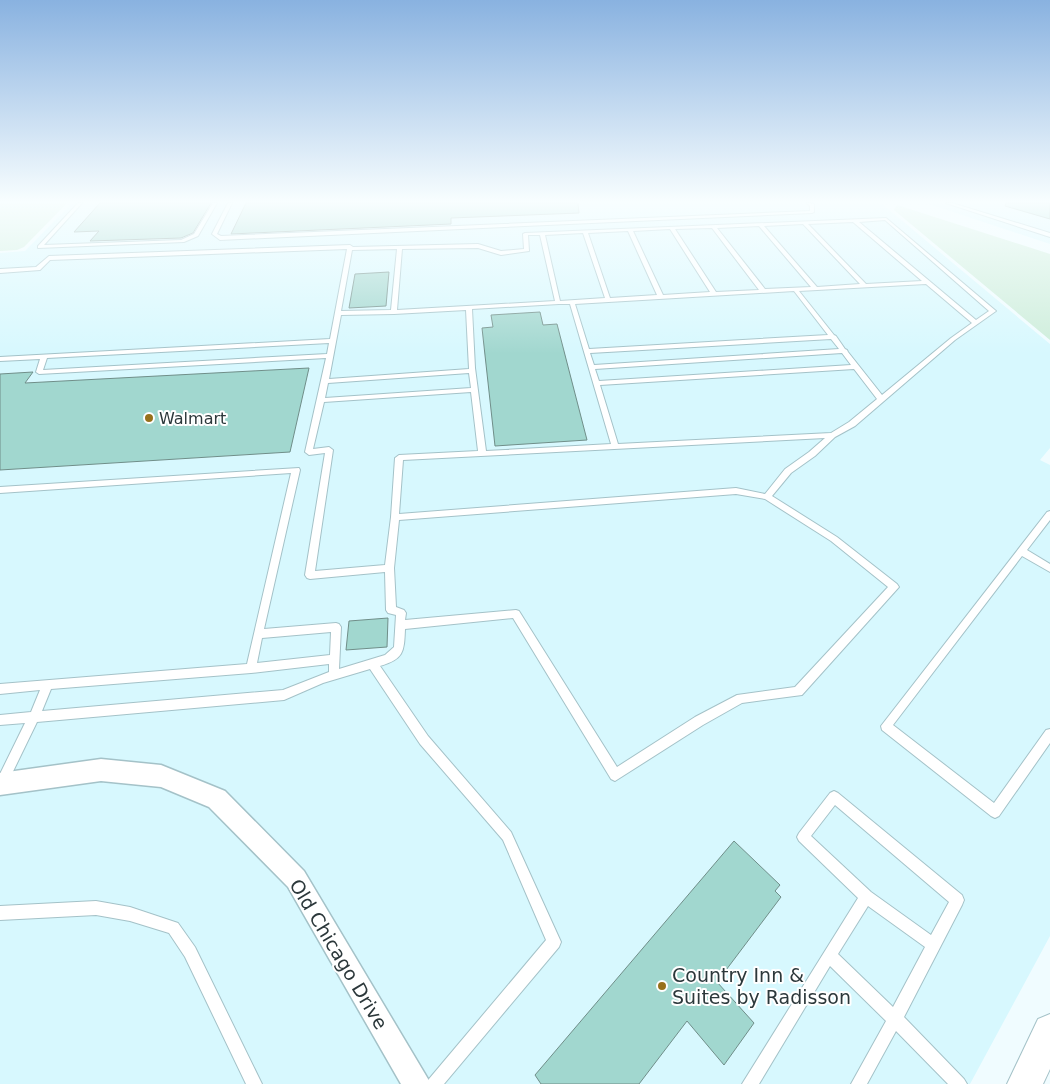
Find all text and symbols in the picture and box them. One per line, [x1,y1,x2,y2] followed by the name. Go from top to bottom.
[159,409,226,428] place label: Walmart
[143,412,155,424] marker: Walmart
[285,875,393,1033] street label: Old Chicago Drive
[672,964,851,1008] place label: Country Inn & Suites by Radisson
[656,980,668,992] marker: Country Inn & Suites by Radisson

